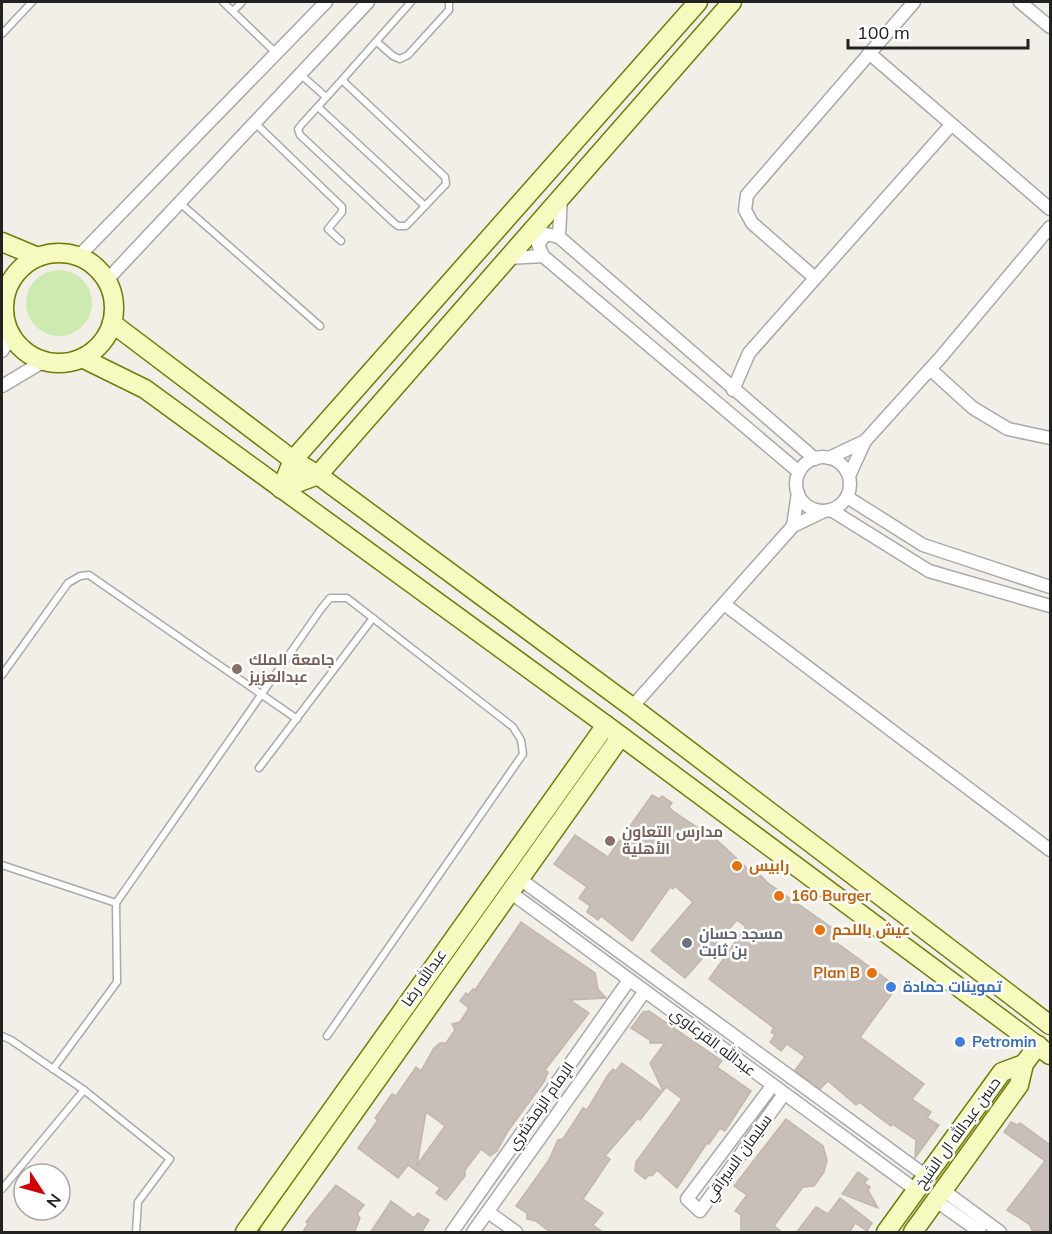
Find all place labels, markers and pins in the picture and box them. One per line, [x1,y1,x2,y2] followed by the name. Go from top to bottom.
[248,650,334,686] place label: جامعة الملك عبدالعزيز
[230,662,244,676] marker: جامعة الملك عبدالعزيز
[622,822,723,858] place label: مدارس التعاون الأهلية
[603,834,617,848] marker: مدارس التعاون الأهلية
[749,856,789,875] place label: رابيس
[730,859,744,873] marker: رابيس
[791,886,871,905] place label: 160 Burger
[772,889,786,903] marker: 160 Burger
[832,920,911,940] place label: عيش باللحم
[813,923,827,937] marker: عيش باللحم
[699,924,783,960] place label: مسجد حسان بن ثابت
[680,936,694,950] marker: مسجد حسان بن ثابت
[813,963,860,982] place label: Plan B
[865,966,879,980] marker: Plan B
[903,977,1002,996] place label: تموينات حمادة
[884,980,898,994] marker: تموينات حمادة
[972,1032,1037,1051] place label: Petromin
[953,1035,967,1049] marker: Petromin

